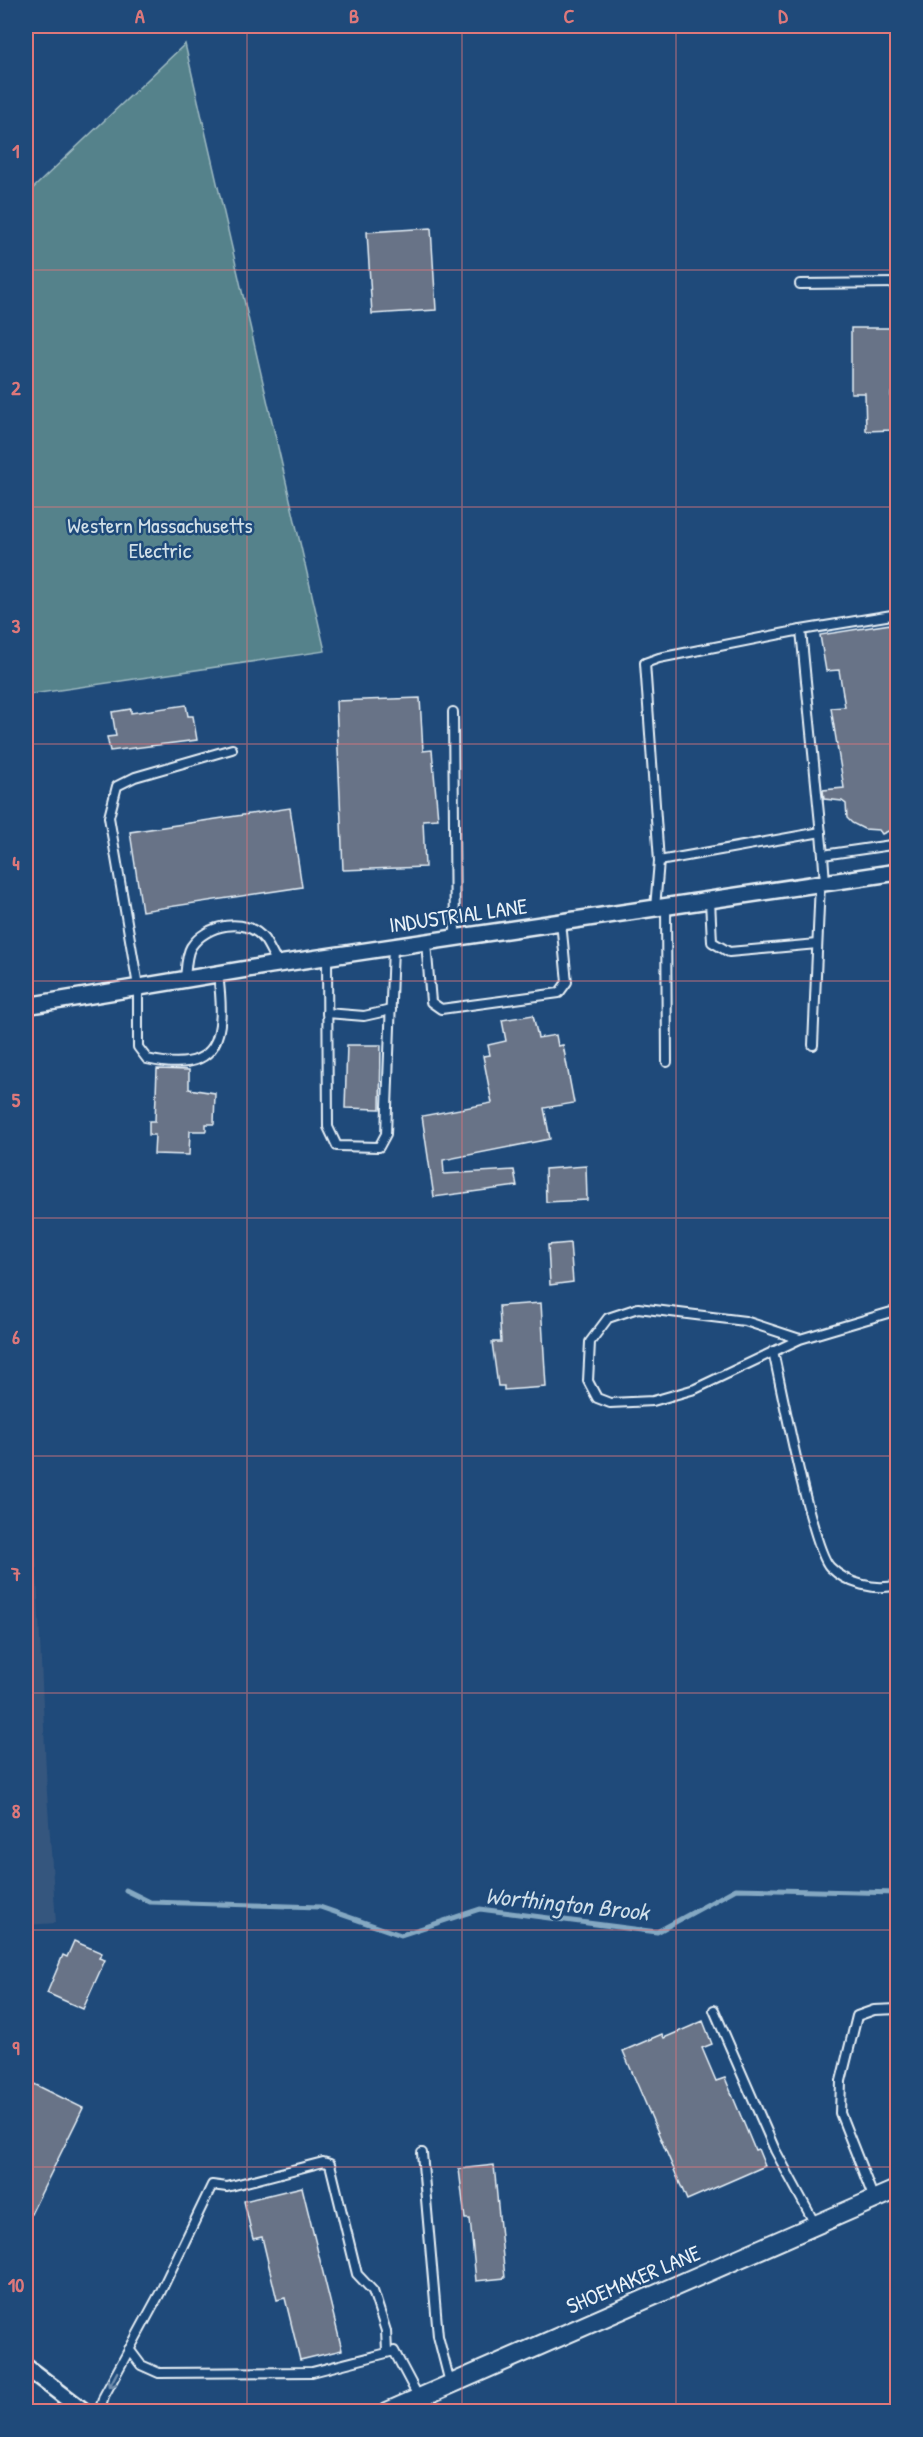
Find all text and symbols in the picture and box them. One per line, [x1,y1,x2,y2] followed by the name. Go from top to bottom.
[135,2,145,29] text: A
[349,2,359,29] text: B
[564,2,575,29] text: C
[778,2,788,29] text: D
[12,137,20,164] text: 1
[11,374,21,401] text: 2
[67,510,253,565] park label: Western Massachusetts Electric
[12,612,21,639] text: 3
[12,849,20,876] text: 4
[387,890,529,940] street label: INDUSTRIAL LANE
[12,1086,21,1113] text: 5
[12,1323,20,1350] text: 6
[10,1560,21,1587] text: 7
[12,1797,21,1824] text: 8
[484,1879,652,1929] water label: Worthington Brook
[12,2034,20,2061] text: 9
[561,2237,705,2321] street label: SHOEMAKER LANE
[8,2271,24,2298] text: 10
[107,2371,119,2388] one-way arrow

